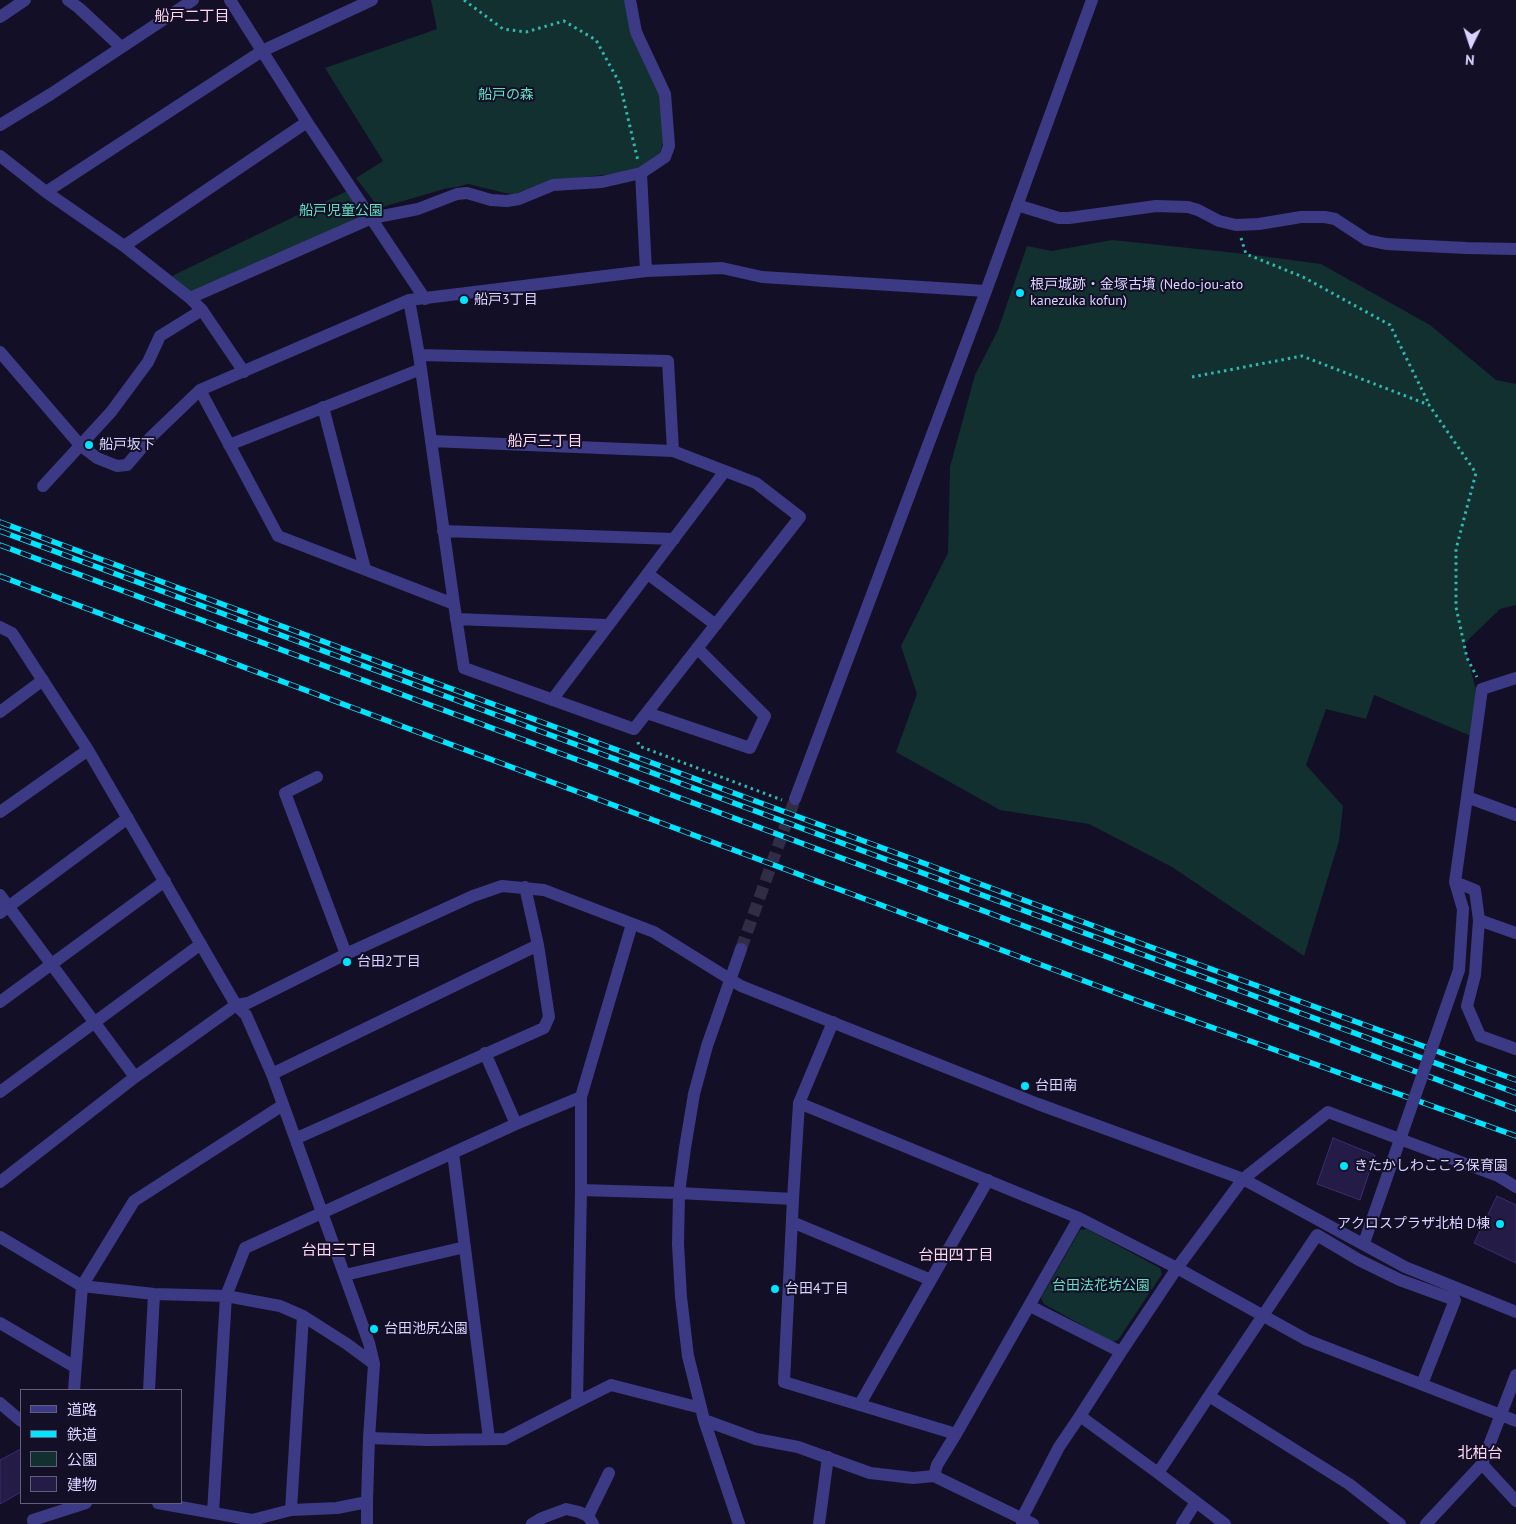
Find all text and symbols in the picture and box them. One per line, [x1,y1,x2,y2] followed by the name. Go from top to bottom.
[155,8,229,26] district label: 船戸二丁目
[1446,20,1496,70] north arrow
[1465,51,1475,69] text: N
[478,87,534,103] park label: 船戸の森
[299,203,383,219] park label: 船戸児童公園
[1030,277,1243,310] place label: 根戸城跡・金塚古墳 (Nedo-jou-ato kanezuka kofun)
[1014,287,1026,299] marker: 根戸城跡・金塚古墳 (Nedo-jou-ato kanezuka kofun)
[474,292,538,308] place label: 船戸3丁目
[458,294,470,306] marker: 船戸3丁目
[508,433,582,451] district label: 船戸三丁目
[99,437,155,453] place label: 船戸坂下
[83,439,95,451] marker: 船戸坂下
[357,954,421,970] place label: 台田2丁目
[341,956,353,968] marker: 台田2丁目
[1035,1078,1077,1094] place label: 台田南
[1019,1080,1031,1092] marker: 台田南
[1354,1158,1508,1174] place label: きたかしわこころ保育園
[1338,1160,1350,1172] marker: きたかしわこころ保育園
[1337,1216,1490,1232] place label: アクロスプラザ北柏 D棟
[1494,1218,1506,1230] marker: アクロスプラザ北柏 D棟
[302,1242,376,1260] district label: 台田三丁目
[919,1247,993,1265] district label: 台田四丁目
[1052,1278,1150,1294] park label: 台田法花坊公園
[785,1281,849,1297] place label: 台田4丁目
[769,1283,781,1295] marker: 台田4丁目
[384,1321,468,1337] place label: 台田池尻公園
[368,1323,380,1335] marker: 台田池尻公園
[20,1389,182,1504] legend
[67,1400,97,1419] text: 道路
[67,1425,97,1444] text: 鉄道
[1458,1445,1502,1463] district label: 北柏台
[67,1450,97,1469] text: 公園
[67,1475,97,1494] text: 建物

